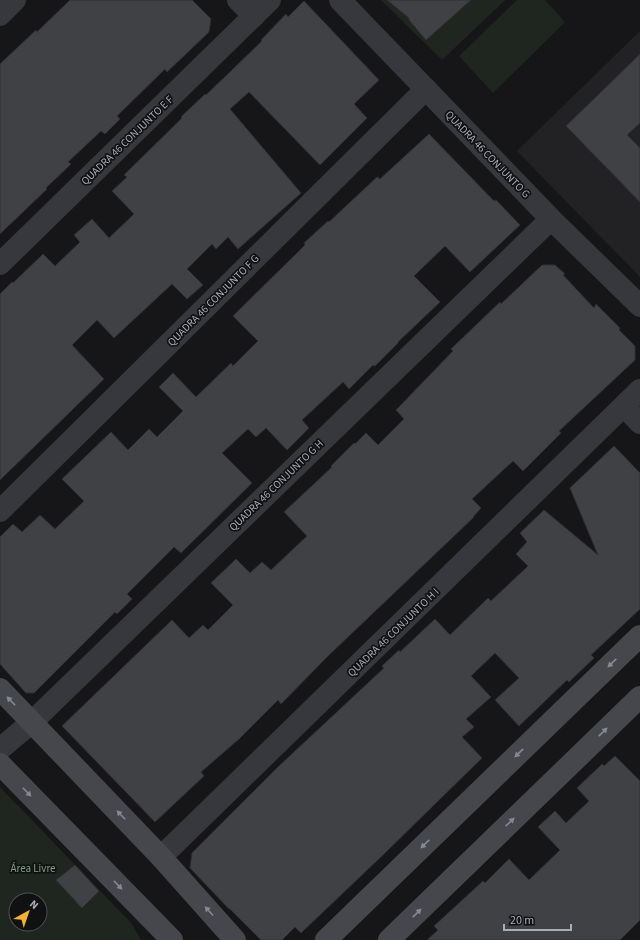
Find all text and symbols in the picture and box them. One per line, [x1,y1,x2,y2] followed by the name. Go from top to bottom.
[78,92,177,188] street label: QUADRA 46 CONJUNTO E F
[442,107,534,202] street label: QUADRA 46 CONJUNTO G
[164,251,263,349] street label: QUADRA 46 CONJUNTO F G
[226,436,327,534] street label: QUADRA 46 CONJUNTO G H
[344,585,442,680] street label: QUADRA 46 CONJUNTO H I
[607,658,617,668] one-way arrow
[7,696,16,706] one-way arrow
[599,728,608,737] one-way arrow
[514,748,524,758] one-way arrow
[22,787,32,797] one-way arrow
[116,810,126,820] one-way arrow
[505,818,515,827] one-way arrow
[420,839,430,849] one-way arrow
[10,861,56,876] park label: Área Livre
[113,880,123,890] one-way arrow
[8,892,48,932] north arrow
[26,897,42,913] text: N
[204,906,214,916] one-way arrow
[504,906,571,932] scale bar
[412,908,422,918] one-way arrow
[510,912,534,929] text: 20 m

